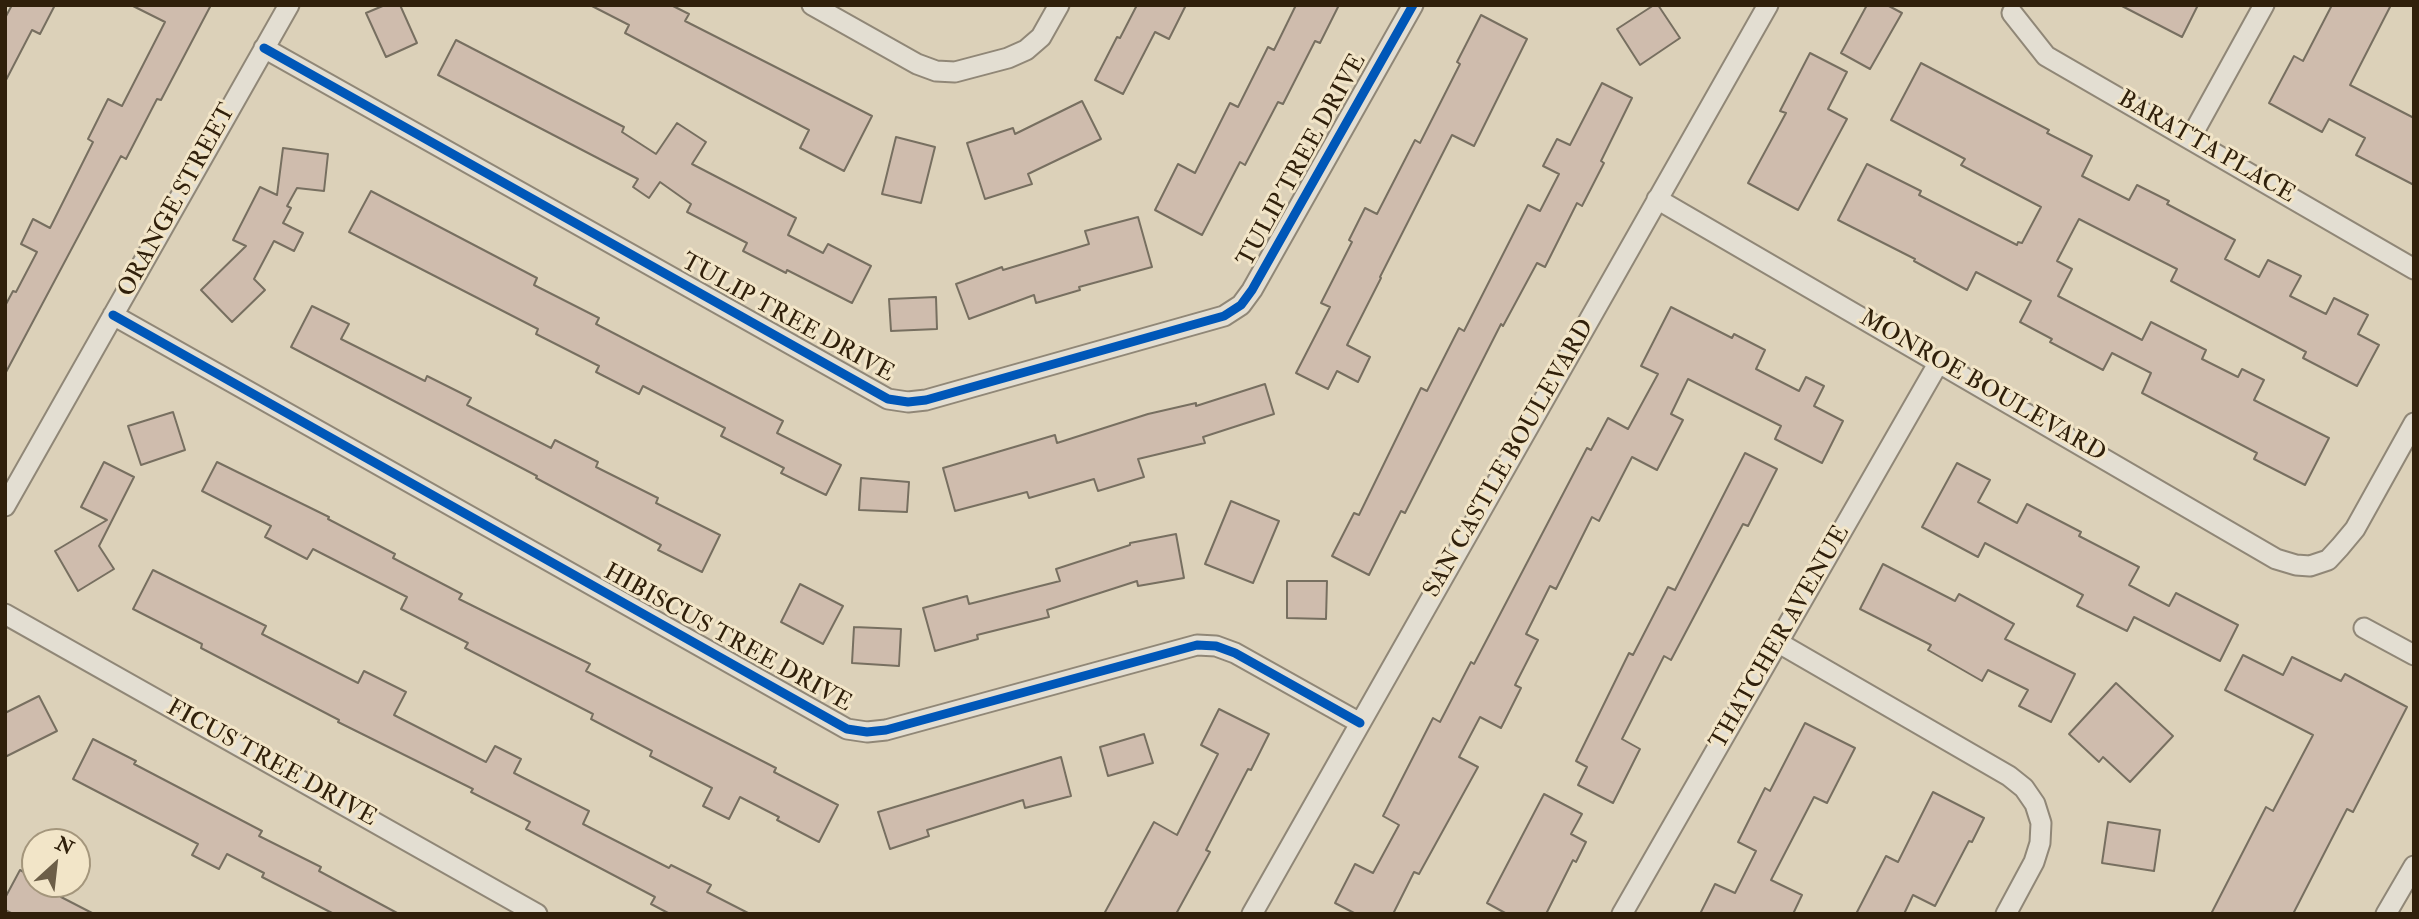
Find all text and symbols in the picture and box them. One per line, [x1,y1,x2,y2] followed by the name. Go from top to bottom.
[1232,49,1374,273] street label: TULIP TREE DRIVE
[2112,86,2300,210] street label: BARATTA PLACE
[113,99,243,303] street label: ORANGE STREET
[675,248,899,390] street label: TULIP TREE DRIVE
[1854,305,2110,469] street label: MONROE BOULEVARD
[1418,315,1602,603] street label: SAN CASTLE BOULEVARD
[1705,521,1857,755] street label: THATCHER AVENUE
[598,559,856,719] street label: HIBISCUS TREE DRIVE
[161,694,381,834] street label: FICUS TREE DRIVE
[21,828,91,898] north arrow
[52,832,78,861] text: N

